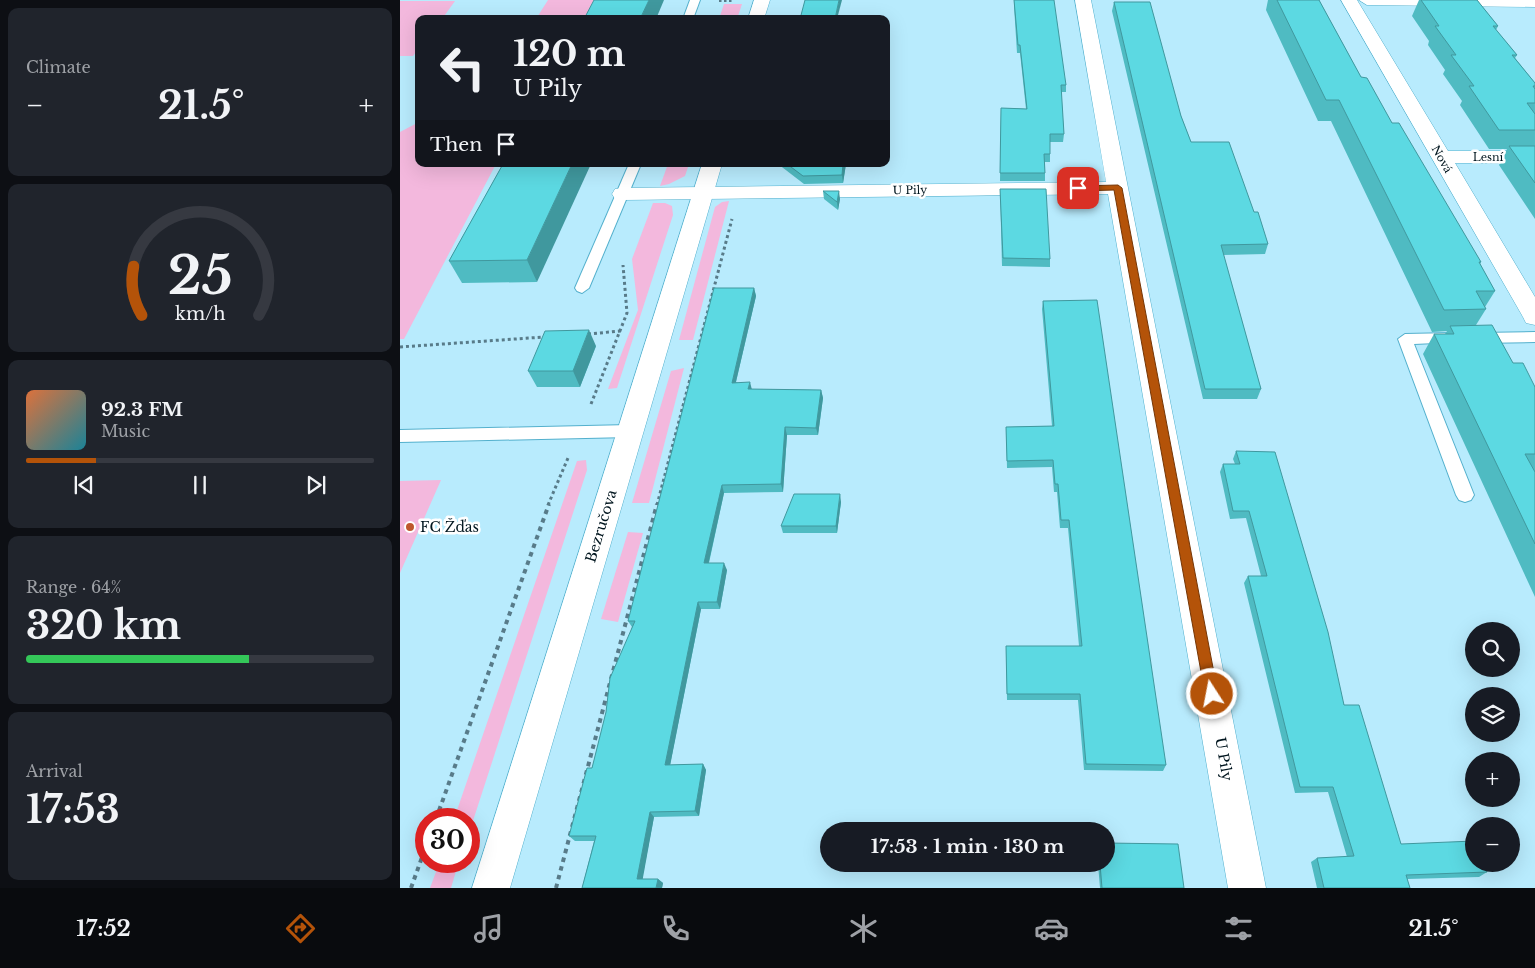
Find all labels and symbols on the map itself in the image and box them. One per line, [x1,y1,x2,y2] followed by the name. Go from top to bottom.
[1429,143,1456,176] street label: Nová
[1473,150,1504,164] street label: Lesní
[1057,167,1099,209] pin
[893,183,927,197] street label: U Pily
[581,487,621,565] street label: Bezručova
[420,518,479,536] place label: FC Žďas
[404,521,416,533] marker: FC Žďas
[1185,667,1237,719] position arrow
[1211,736,1237,782] street label: U Pily
[415,808,480,873] speed limit sign: 30

